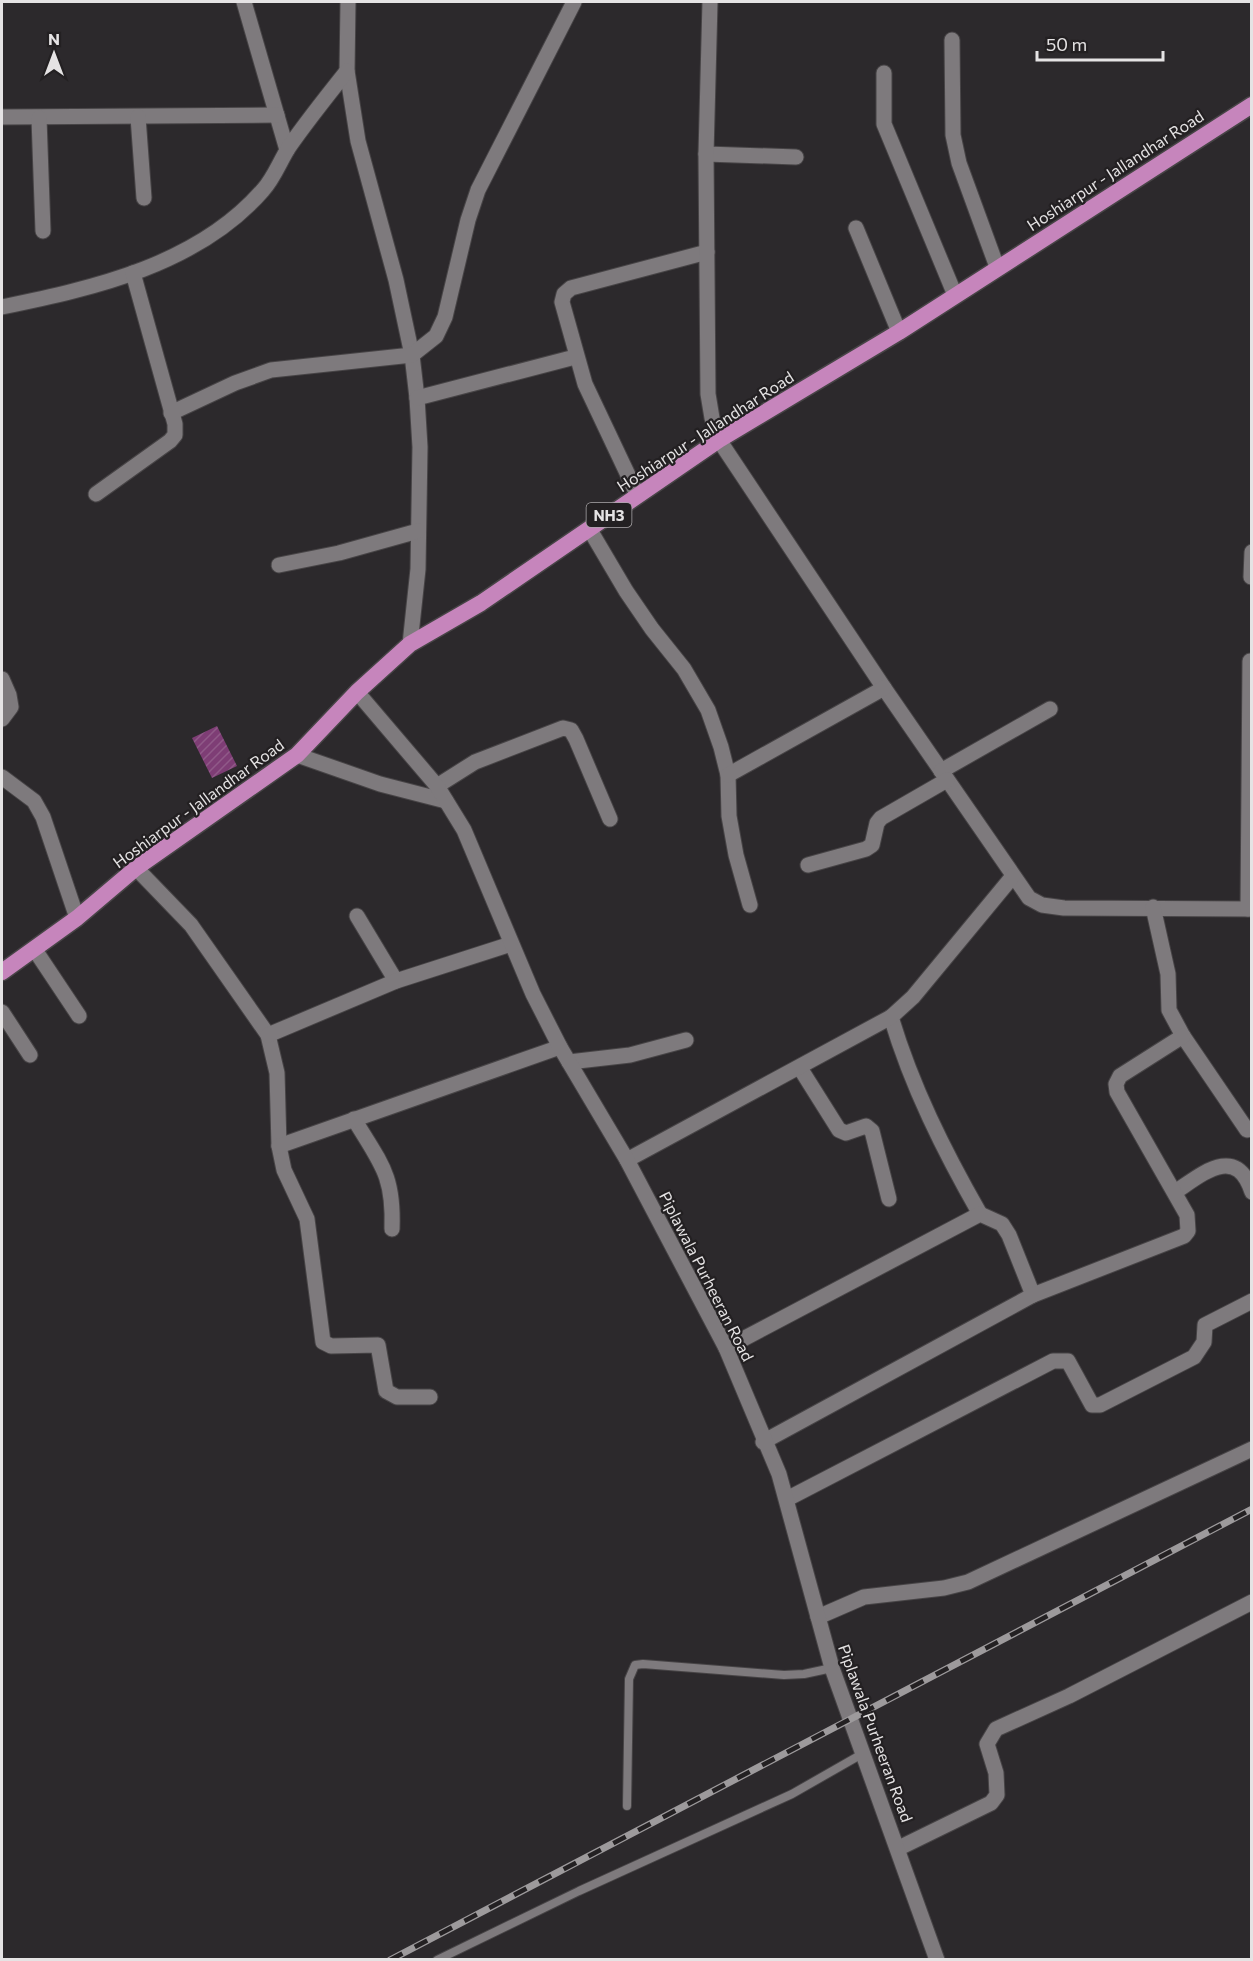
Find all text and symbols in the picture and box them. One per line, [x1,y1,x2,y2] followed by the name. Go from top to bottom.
[24,24,84,84] north arrow
[1037,24,1163,62] scale bar
[48,29,60,48] text: N
[1046,33,1087,55] text: 50 m
[1023,106,1207,234] street label: Hoshiarpur - Jallandhar Road
[613,367,797,495] street label: Hoshiarpur - Jallandhar Road
[586,503,632,527] road number: NH3
[109,735,287,871] street label: Hoshiarpur - Jallandhar Road
[656,1188,758,1364] street label: Piplawala Purheeran Road
[835,1641,917,1825] street label: Piplawala Purheeran Road

